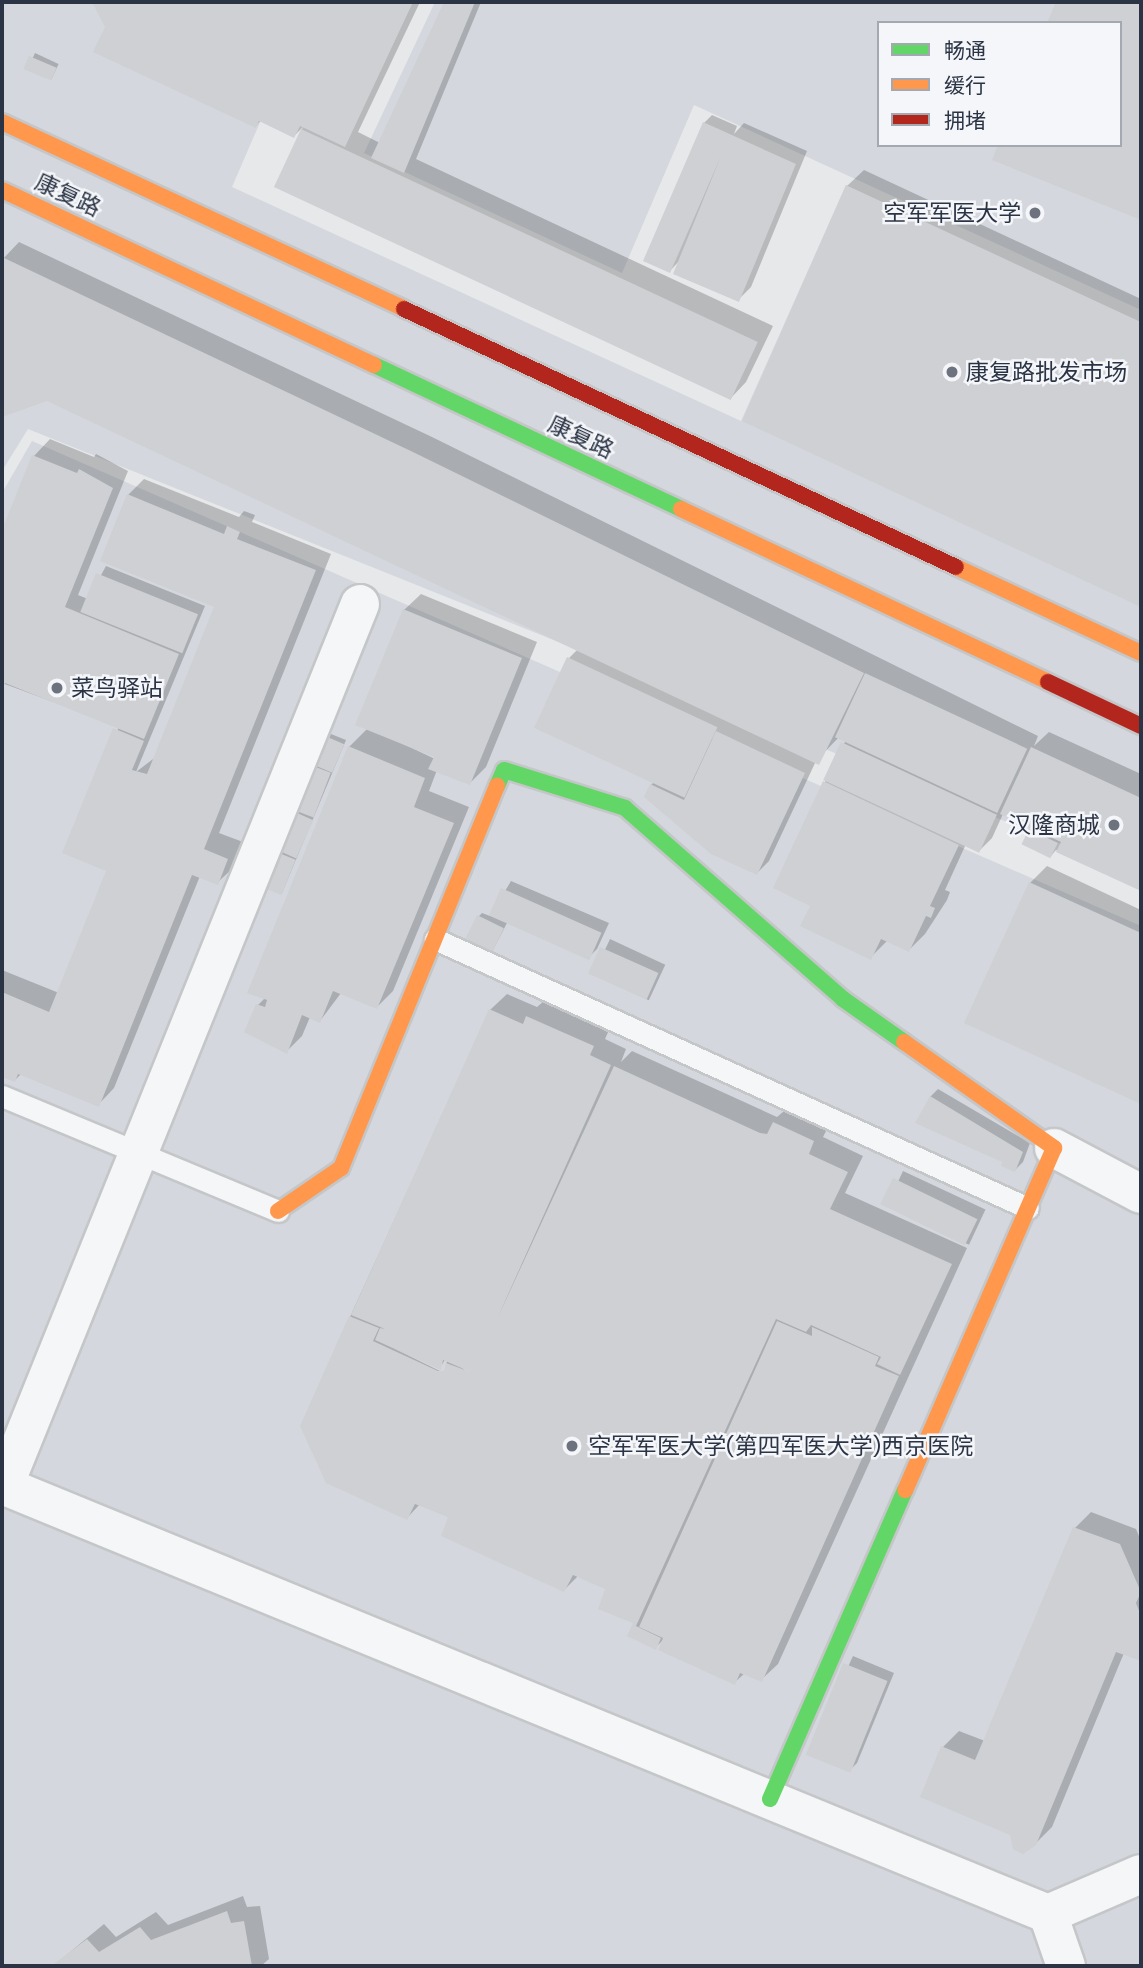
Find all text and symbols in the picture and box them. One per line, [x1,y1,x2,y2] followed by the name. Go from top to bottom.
[877,21,1122,147] legend
[944,37,986,65] text: 畅通
[944,72,986,100] text: 缓行
[944,107,986,135] text: 拥堵
[31,168,105,222] street label: 康复路
[883,199,1021,227] place label: 空军军医大学
[1027,205,1043,221] marker: 空军军医大学
[966,358,1127,386] place label: 康复路批发市场
[944,364,960,380] marker: 康复路批发市场
[544,410,618,464] street label: 康复路
[71,674,163,702] place label: 菜鸟驿站
[49,680,65,696] marker: 菜鸟驿站
[1008,811,1100,839] place label: 汉隆商城
[1106,817,1122,833] marker: 汉隆商城
[588,1432,973,1460] place label: 空军军医大学(第四军医大学)西京医院
[562,1436,582,1456] marker: 空军军医大学(第四军医大学)西京医院

